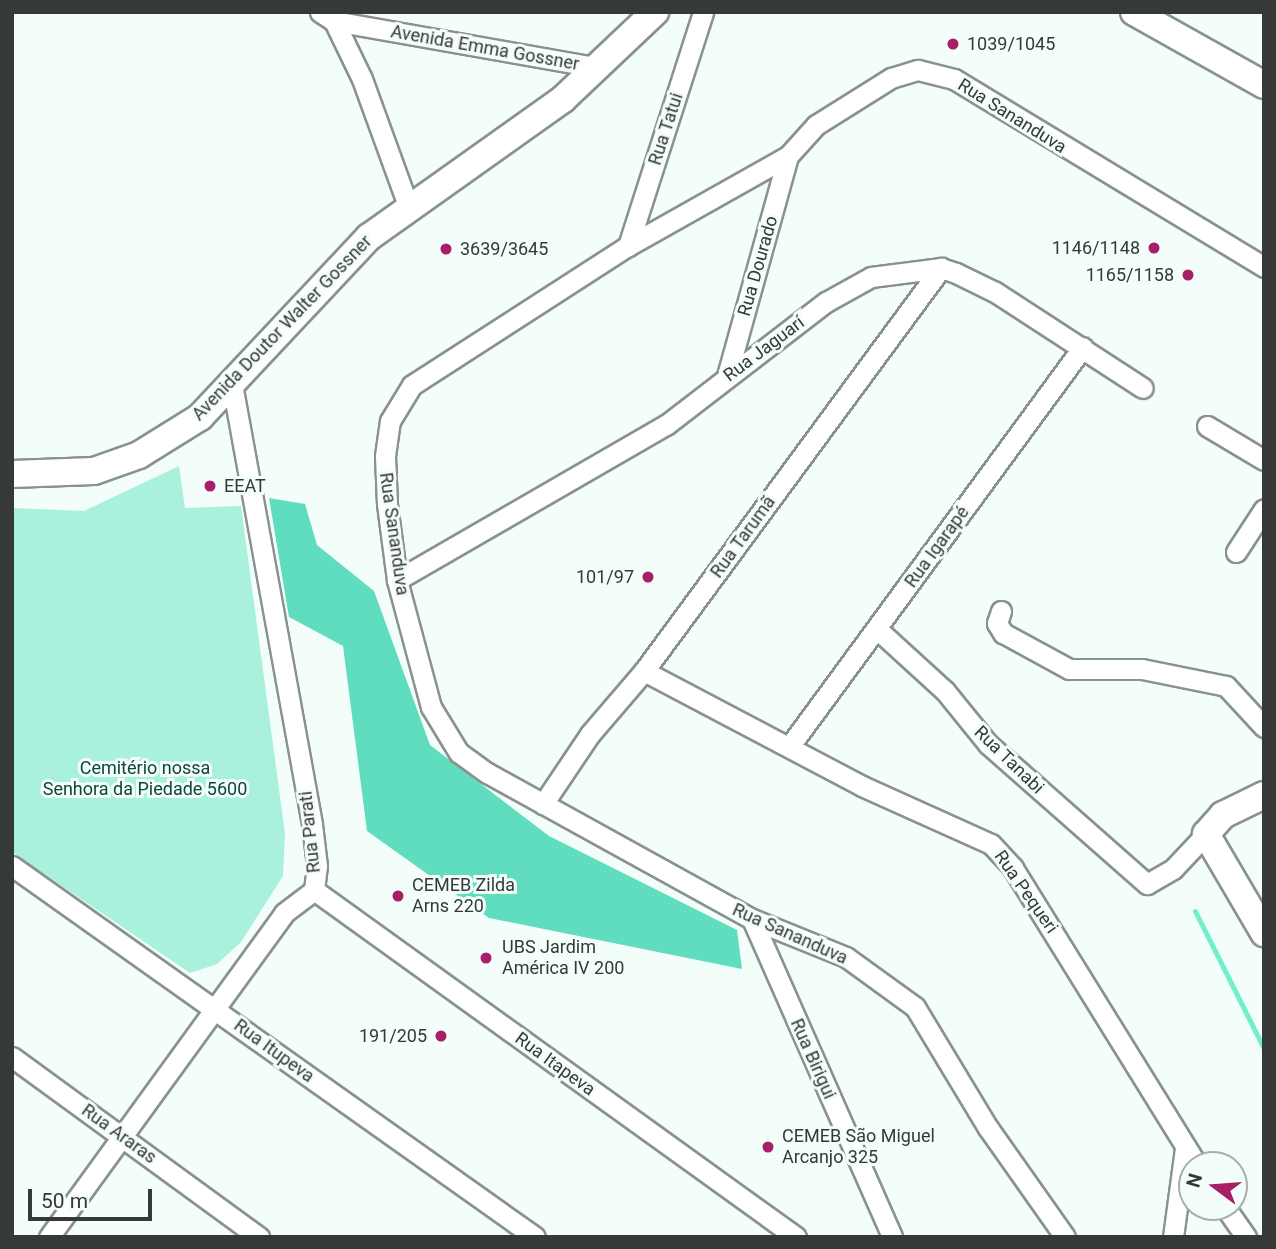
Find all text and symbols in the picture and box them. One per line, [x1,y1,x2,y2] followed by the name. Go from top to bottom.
[389,21,581,75] street label: Avenida Emma Gossner
[967,33,1055,55] place label: 1039/1045
[945,36,961,52] marker: 1039/1045
[954,74,1070,158] street label: Rua Sananduva
[644,90,688,168] street label: Rua Tatui
[733,213,783,319] street label: Rua Dourado
[188,231,376,425] street label: Avenida Doutor Walter Gossner
[1052,237,1140,259] place label: 1146/1148
[460,238,548,260] place label: 3639/3645
[1146,240,1162,256] marker: 1146/1148
[438,241,454,257] marker: 3639/3645
[1086,264,1174,286] place label: 1165/1158
[1180,267,1196,283] marker: 1165/1158
[719,312,809,386] street label: Rua Jaguarí
[375,471,413,597] street label: Rua Sananduva
[224,475,266,497] place label: EEAT
[202,478,218,494] marker: EEAT
[706,492,780,582] street label: Rua Tarumã
[900,502,974,592] street label: Rua Igarapé
[576,566,634,588] place label: 101/97
[640,569,656,585] marker: 101/97
[969,721,1049,799] street label: Rua Tanabi
[43,758,247,800] park label: Cemitério nossa Senhora da Piedade 5600
[295,790,325,874] street label: Rua Parati
[990,846,1062,938] street label: Rua Pequeri
[412,875,515,917] place label: CEMEB Zilda Arns 220
[390,888,406,904] marker: CEMEB Zilda Arns 220
[729,899,851,969] street label: Rua Sananduva
[502,937,624,979] place label: UBS Jardim América IV 200
[476,948,496,968] marker: UBS Jardim América IV 200
[230,1015,318,1087] street label: Rua Itupeva
[786,1015,840,1103] street label: Rua Birigui
[359,1025,427,1047] place label: 191/205
[433,1028,449,1044] marker: 191/205
[511,1028,599,1100] street label: Rua Itapeva
[77,1100,161,1168] street label: Rua Araras
[782,1126,935,1168] place label: CEMEB São Miguel Arcanjo 325
[760,1139,776,1155] marker: CEMEB São Miguel Arcanjo 325
[1178,1151,1248,1221] north arrow
[1181,1171,1207,1190] text: N
[32,1176,156,1220] scale bar
[41,1189,88,1213] text: 50 m

